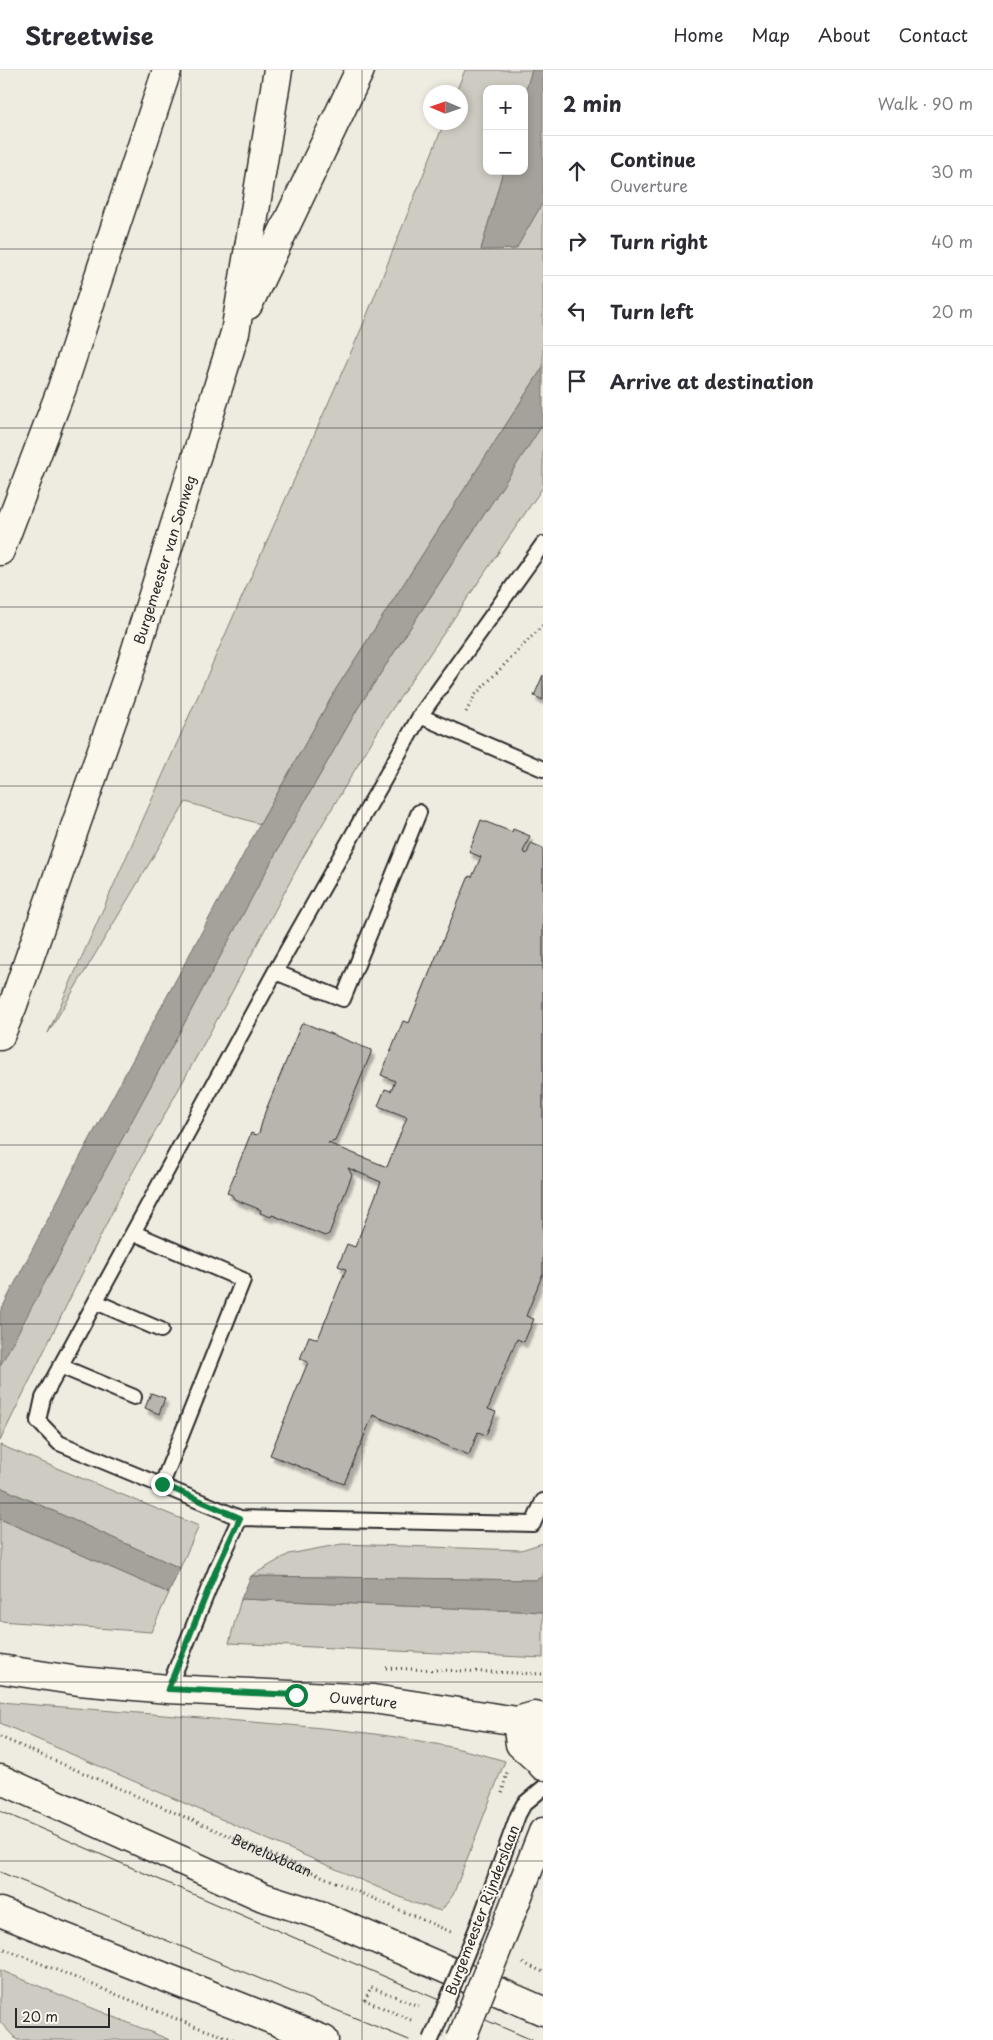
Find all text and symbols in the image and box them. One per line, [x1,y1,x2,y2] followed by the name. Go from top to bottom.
[25,17,154,53] text: Streetwise
[673,21,723,48] text: Home
[751,21,790,48] text: Map
[818,21,870,48] text: About
[898,21,968,48] text: Contact
[423,85,468,130] north arrow
[483,85,528,175] map controls
[483,85,528,130] button: +
[563,87,622,119] text: 2 min
[878,91,973,115] text: Walk · 90 m
[483,130,528,175] button: −
[610,145,696,173] text: Continue
[563,157,591,185] icon: ahead
[931,159,973,183] text: 30 m
[610,173,688,197] text: Ouverture
[563,227,591,255] icon: right
[610,227,708,255] text: Turn right
[931,229,973,253] text: 40 m
[563,297,591,325] icon: left
[610,297,694,325] text: Turn left
[932,299,973,323] text: 20 m
[563,367,591,395] icon: arrive
[610,367,814,395] text: Arrive at destination
[128,472,200,647] street label: Burgemeester van Sonweg
[151,1473,174,1496] route end
[285,1684,308,1707] route start
[329,1686,399,1713] street label: Ouverture
[440,1822,524,1998] street label: Burgemeester Rijnderslaan
[228,1828,316,1881] street label: Beneluxbaan
[15,2005,110,2028] scale bar
[22,2006,58,2027] text: 20 m

